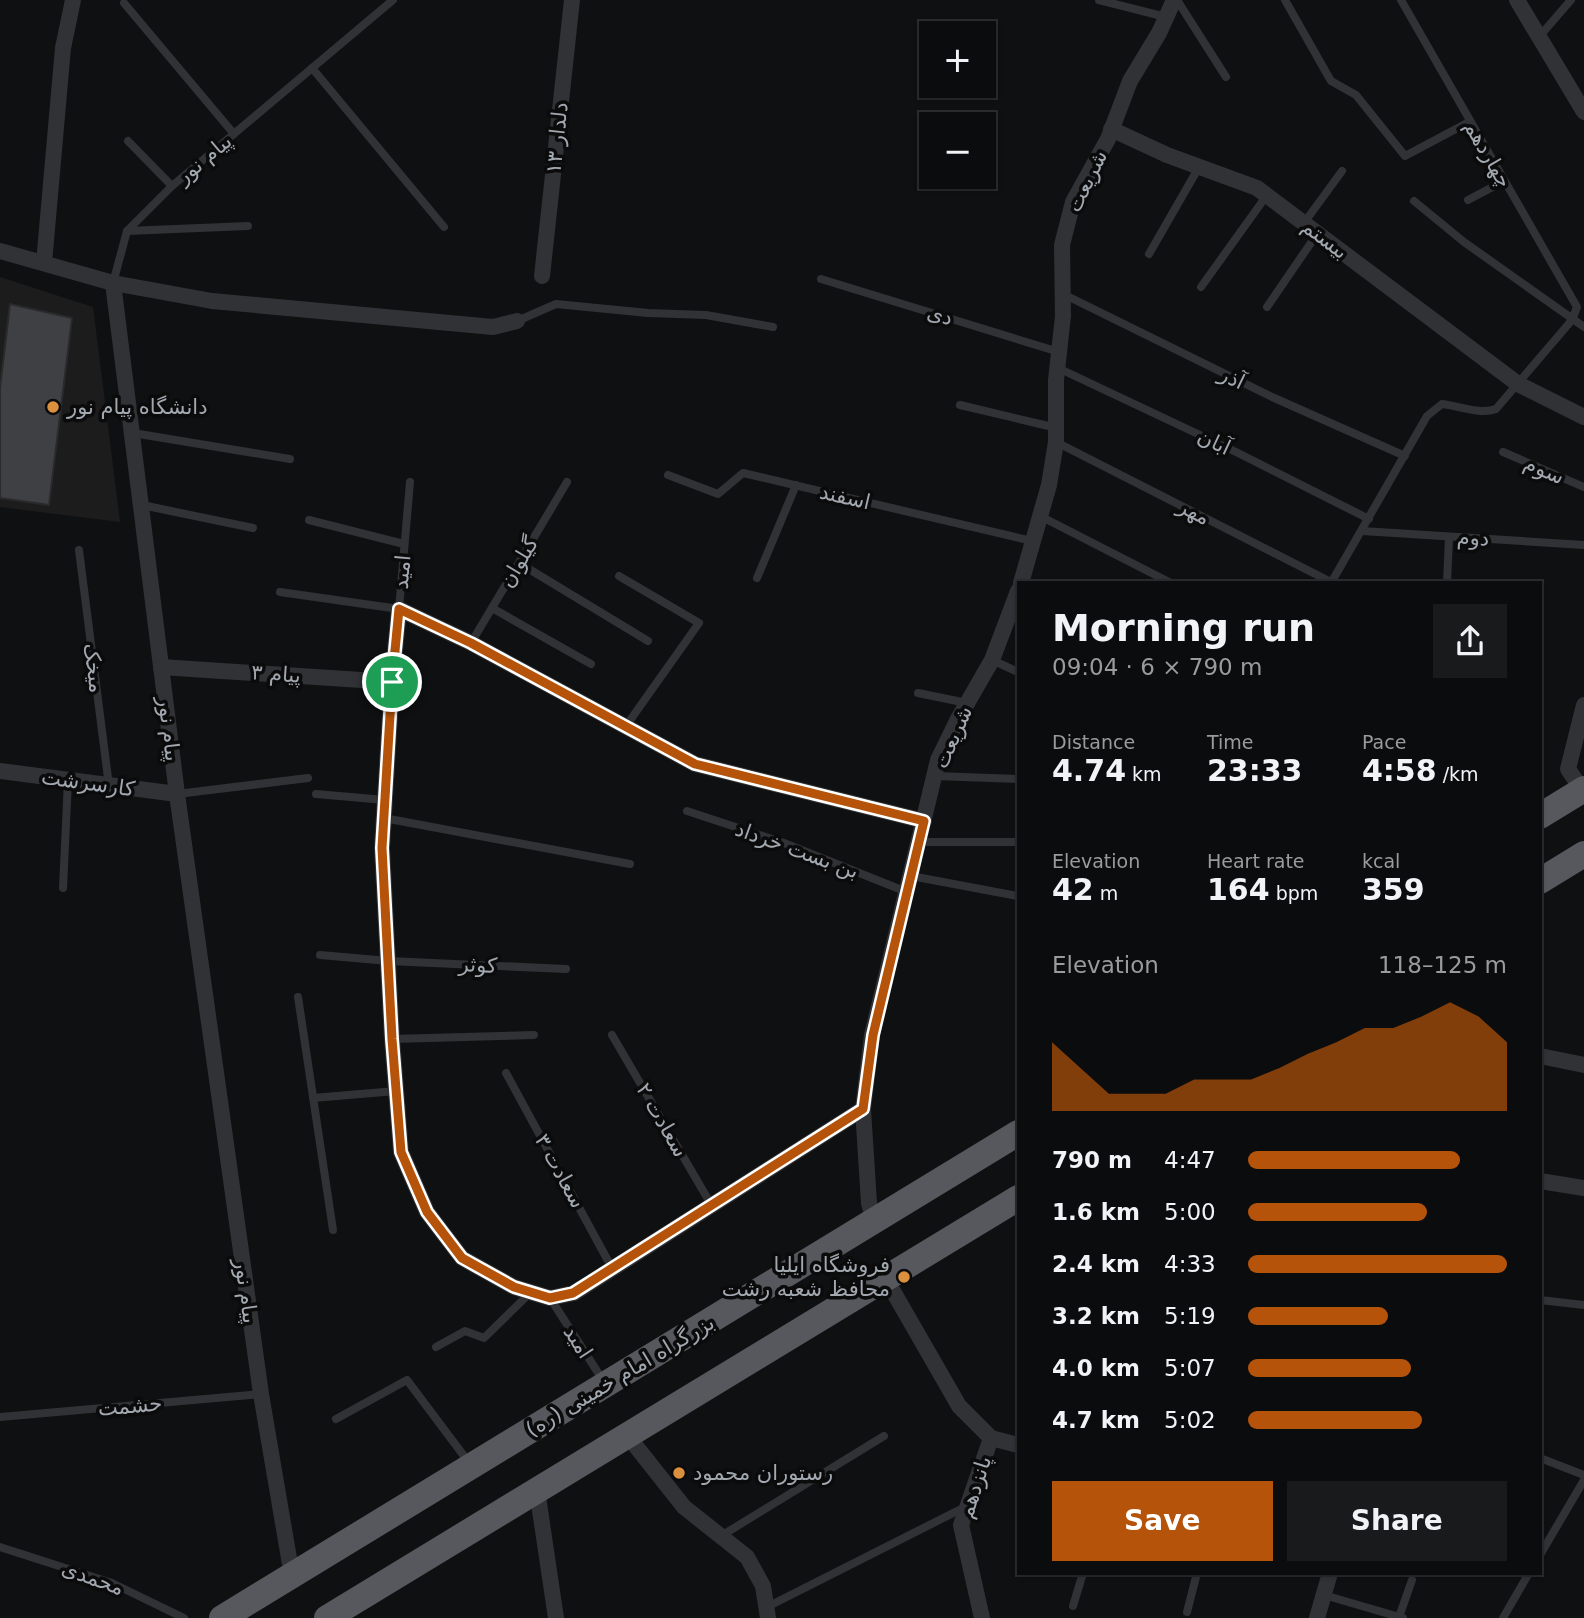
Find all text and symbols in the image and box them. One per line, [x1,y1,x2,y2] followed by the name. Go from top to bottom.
[919,21,996,189] map controls
[919,21,996,98] button: +
[541,101,573,175] street label: دلدار ۱۳
[919,112,996,189] button: −
[1458,116,1517,192] street label: چهاردهم
[171,129,237,190] street label: پیام نور
[1062,146,1112,216] street label: شریعت
[1297,214,1353,265] street label: بیستم
[924,300,956,330] street label: دی
[1214,360,1250,395] street label: آذر
[66,395,208,419] place label: دانشگاه پیام نور
[45,399,61,415] marker: دانشگاه پیام نور
[1194,423,1236,460] street label: آبان
[1520,451,1568,489] street label: سوم
[817,480,873,514] street label: اسفند
[1173,493,1214,530] street label: مهر
[1456,525,1490,551] street label: دوم
[494,532,544,592] street label: گیلوان
[389,554,415,590] street label: امید
[1433,604,1507,678] button: share
[1052,606,1315,650] text: Morning run
[79,642,109,694] street label: میخک
[362,652,422,712] pin
[1052,654,1262,680] text: 09:04 · 6 × 790 m
[250,660,302,688] street label: پیام ۳
[373,663,411,701] icon: arrive
[153,694,185,763] street label: پیام نور
[929,702,977,772] street label: شریعت
[1052,731,1135,753] text: Distance
[1207,731,1254,753] text: Time
[1362,731,1406,753] text: Pace
[1052,753,1126,788] text: 4.74
[1207,753,1303,788] text: 23:33
[1362,753,1437,788] text: 4:58
[1126,763,1162,785] text: km
[1437,763,1479,785] text: /km
[40,765,136,801] street label: کارسرشت
[732,817,862,883] street label: بن بست خرداد
[1052,850,1140,872] text: Elevation
[1207,850,1305,872] text: Heart rate
[1362,850,1400,872] text: kcal
[1052,872,1094,907] text: 42
[1207,872,1270,907] text: 164
[1362,872,1425,907] text: 359
[1094,882,1118,904] text: m
[1270,882,1318,904] text: bpm
[457,952,498,978] street label: کوثر
[1052,952,1159,978] text: Elevation
[1378,952,1507,978] text: 118–125 m
[631,1079,693,1161] street label: سعادت ۲
[530,1130,590,1212] street label: سعادت ۳
[1052,1147,1132,1173] text: 790 m
[1164,1147,1216,1173] text: 4:47
[1052,1199,1140,1225] text: 1.6 km
[1164,1199,1216,1225] text: 5:00
[1052,1251,1140,1277] text: 2.4 km
[1164,1251,1216,1277] text: 4:33
[722,1253,890,1301] place label: فروشگاه ایلیا محافظ شعبه رشت
[229,1256,262,1325] street label: پیام نور
[896,1269,912,1285] marker: فروشگاه ایلیا محافظ شعبه رشت
[1052,1303,1140,1329] text: 3.2 km
[1164,1303,1216,1329] text: 5:19
[522,1310,718,1442] street label: بزرگراه امام خمینی (ره)
[559,1321,597,1363] street label: امید
[1052,1355,1140,1381] text: 4.0 km
[1164,1355,1216,1381] text: 5:07
[97,1391,163,1421] street label: حشمت
[1052,1407,1140,1433] text: 4.7 km
[1164,1407,1216,1433] text: 5:02
[954,1453,997,1521] street label: پانزدهم
[693,1461,833,1485] place label: رستوران محمود
[671,1465,687,1481] marker: رستوران محمود
[1052,1481,1273,1561] button: Save
[1287,1481,1507,1561] button: Share
[59,1556,127,1600] street label: محمدی

